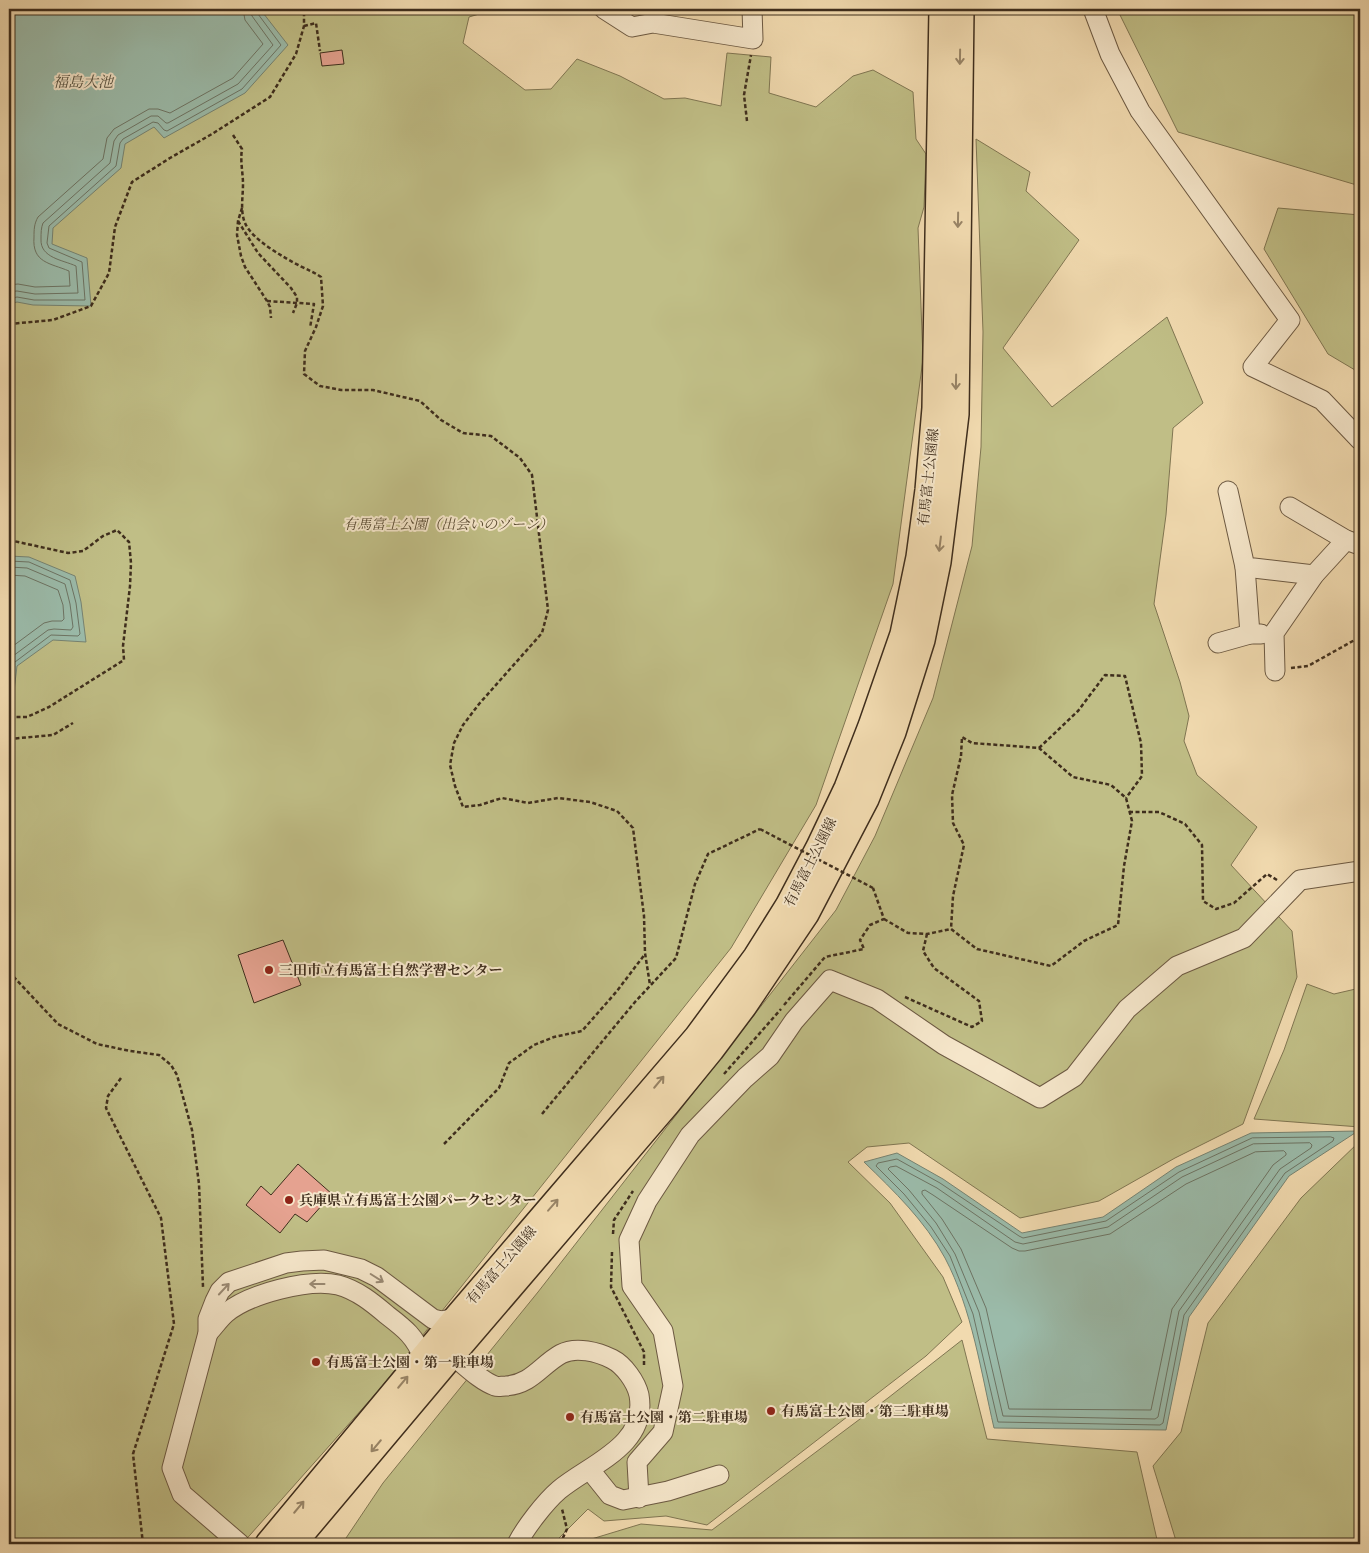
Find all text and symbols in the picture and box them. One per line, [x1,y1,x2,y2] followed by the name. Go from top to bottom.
[955,49,965,65] one-way arrow
[53,72,115,92] water label: 福島大池
[953,212,963,228] one-way arrow
[951,374,961,390] one-way arrow
[914,427,943,527] street label: 有馬富士公園線
[343,515,553,534] park label: 有馬富士公園（出会いのゾーン）
[935,536,945,552] one-way arrow
[780,814,841,910] street label: 有馬富士公園線
[279,961,502,980] place label: 三田市立有馬富士自然学習センター
[263,964,275,976] marker: 三田市立有馬富士自然学習センター
[654,1075,665,1088] one-way arrow
[299,1191,536,1210] place label: 兵庫県立有馬富士公園パークセンター
[283,1194,295,1206] marker: 兵庫県立有馬富士公園パークセンター
[548,1198,559,1211] one-way arrow
[462,1222,541,1309] street label: 有馬富士公園線
[369,1273,383,1283] one-way arrow
[309,1279,326,1289] one-way arrow
[218,1282,230,1295] one-way arrow
[326,1353,494,1372] place label: 有馬富士公園・第一駐車場
[310,1356,322,1368] marker: 有馬富士公園・第一駐車場
[397,1376,408,1389] one-way arrow
[781,1402,949,1421] place label: 有馬富士公園・第三駐車場
[765,1405,777,1417] marker: 有馬富士公園・第三駐車場
[580,1408,748,1427] place label: 有馬富士公園・第二駐車場
[564,1411,576,1423] marker: 有馬富士公園・第二駐車場
[370,1439,381,1452] one-way arrow
[293,1501,304,1514] one-way arrow

